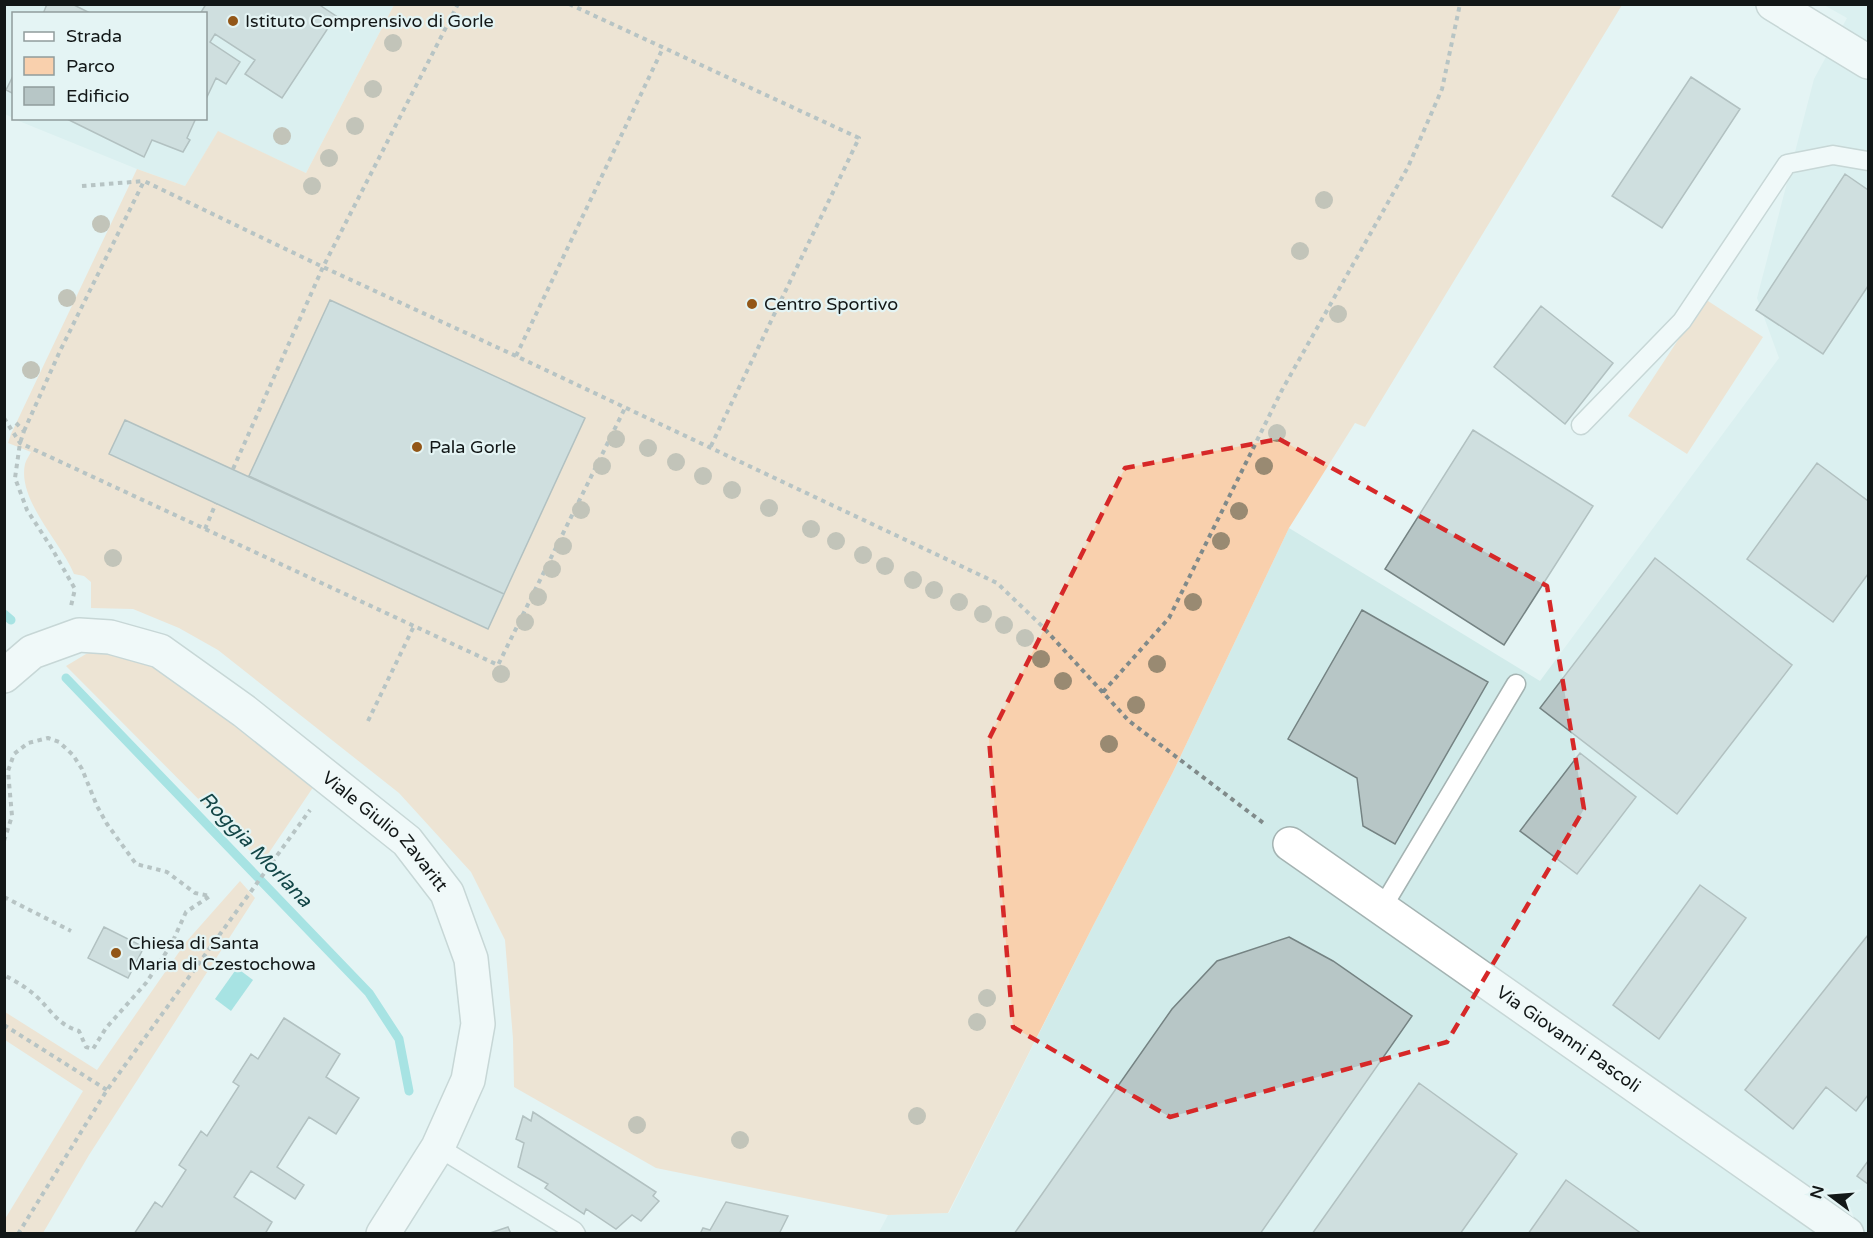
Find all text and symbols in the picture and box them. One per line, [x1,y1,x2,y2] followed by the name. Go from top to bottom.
[245,10,494,32] place label: Istituto Comprensivo di Gorle
[12,12,207,120] legend
[226,14,240,28] marker: Istituto Comprensivo di Gorle
[66,25,122,47] text: Strada
[66,55,115,77] text: Parco
[66,85,130,107] text: Edificio
[764,293,898,315] place label: Centro Sportivo
[745,297,759,311] marker: Centro Sportivo
[429,436,516,458] place label: Pala Gorle
[410,440,424,454] marker: Pala Gorle
[318,767,453,896] street label: Viale Giulio Zavaritt
[194,787,317,913] water label: Roggia Morlana
[128,932,316,975] place label: Chiesa di Santa Maria di Czestochowa
[109,946,123,960] marker: Chiesa di Santa Maria di Czestochowa
[1492,981,1645,1097] street label: Via Giovanni Pascoli
[1801,1166,1861,1226] north arrow
[1806,1183,1829,1201] text: N

